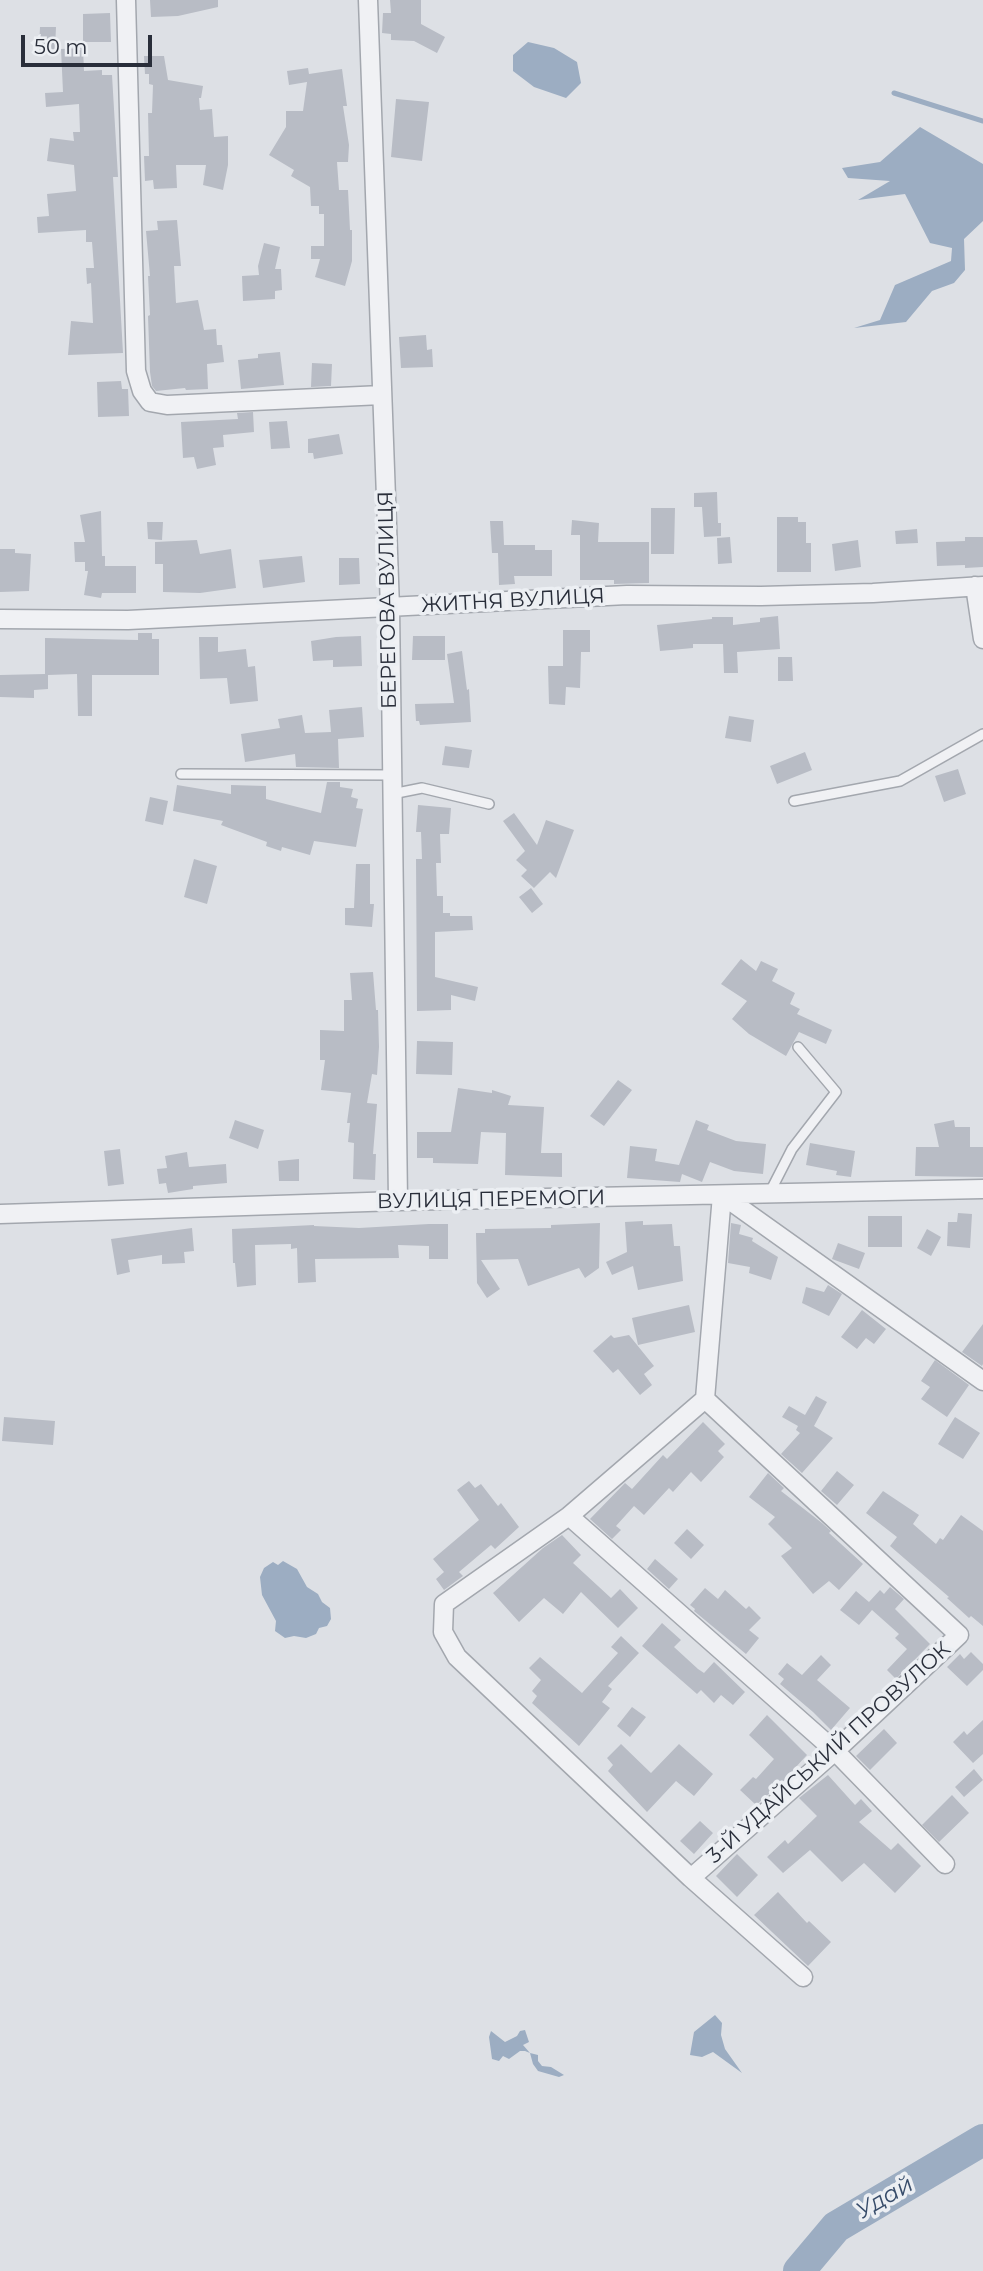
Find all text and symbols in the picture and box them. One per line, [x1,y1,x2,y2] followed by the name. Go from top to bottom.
[24,21,156,65] scale bar
[34,34,88,59] text: 50 m
[373,491,403,709] street label: БЕРЕГОВА ВУЛИЦЯ
[420,584,606,618] street label: ЖИТНЯ ВУЛИЦЯ
[377,1185,605,1215] street label: ВУЛИЦЯ ПЕРЕМОГИ
[702,1637,956,1869] street label: 3-Й УДАЙСЬКИЙ ПРОВУЛОК
[852,2171,918,2225] water label: Удай

